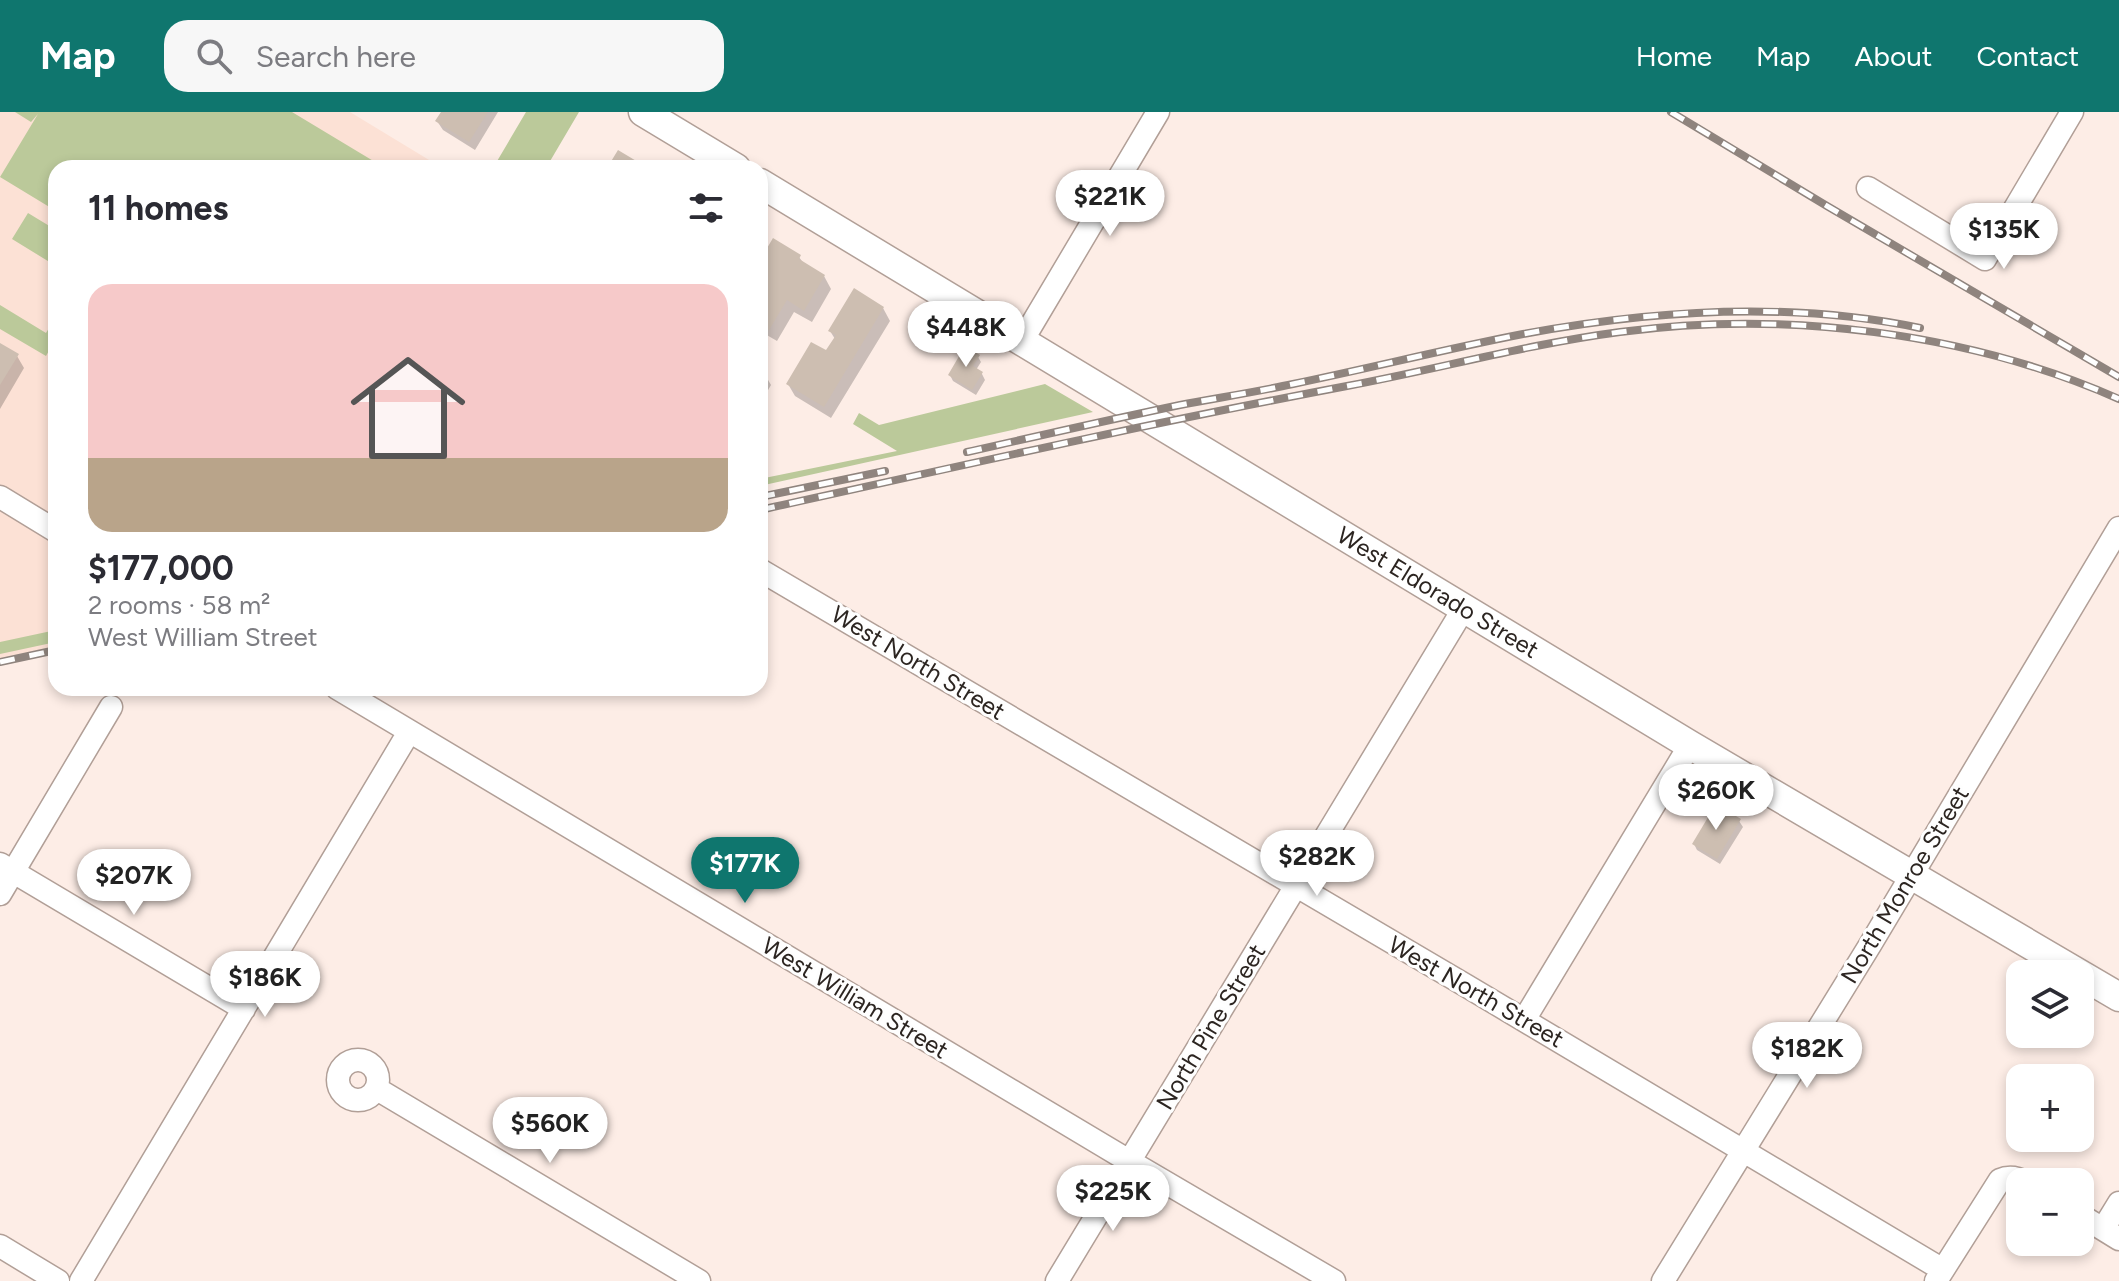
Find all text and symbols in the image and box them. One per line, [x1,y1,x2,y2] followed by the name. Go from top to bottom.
[164,20,724,92] search box
[40,33,116,79] text: Map
[192,34,236,78] icon: search
[256,38,416,75] text: Search here
[1636,39,1712,73] text: Home
[1756,39,1811,73] text: Map
[1855,39,1932,73] text: About
[1976,39,2079,73] text: Contact
[1054,170,1166,238] pin: $221K
[1074,180,1146,212] text: $221K
[684,186,728,230] icon: filters
[88,188,228,229] text: 11 homes
[1948,203,2060,271] pin: $135K
[1968,213,2040,245] text: $135K
[910,301,1022,369] pin: $448K
[926,311,1006,343] text: $448K
[336,336,480,480] icon: home
[1332,520,1544,664] street label: West Eldorado Street
[88,548,234,589] text: $177,000
[88,589,270,621] text: 2 rooms · 58 m²
[826,599,1010,726] street label: West North Street
[88,621,318,653] text: West William Street
[1660,764,1772,832] pin: $260K
[1677,774,1755,806] text: $260K
[1834,781,1975,989] street label: North Monroe Street
[1261,830,1373,898] pin: $282K
[689,837,801,905] pin: $177K
[1278,840,1356,872] text: $282K
[709,847,781,879] text: $177K
[78,849,190,917] pin: $207K
[95,859,173,891] text: $207K
[1383,930,1569,1054] street label: West North Street
[757,931,954,1065] street label: West William Street
[1150,939,1271,1115] street label: North Pine Street
[209,951,321,1019] pin: $186K
[2006,960,2094,1256] map controls
[2006,960,2094,1048] button: layers
[228,961,302,993] text: $186K
[1751,1022,1863,1090] pin: $182K
[1770,1032,1844,1064] text: $182K
[2006,1064,2094,1152] button: +
[494,1097,606,1165] pin: $560K
[511,1107,589,1139] text: $560K
[1057,1165,1169,1233] pin: $225K
[2006,1168,2094,1256] button: −
[1075,1175,1151,1207] text: $225K

